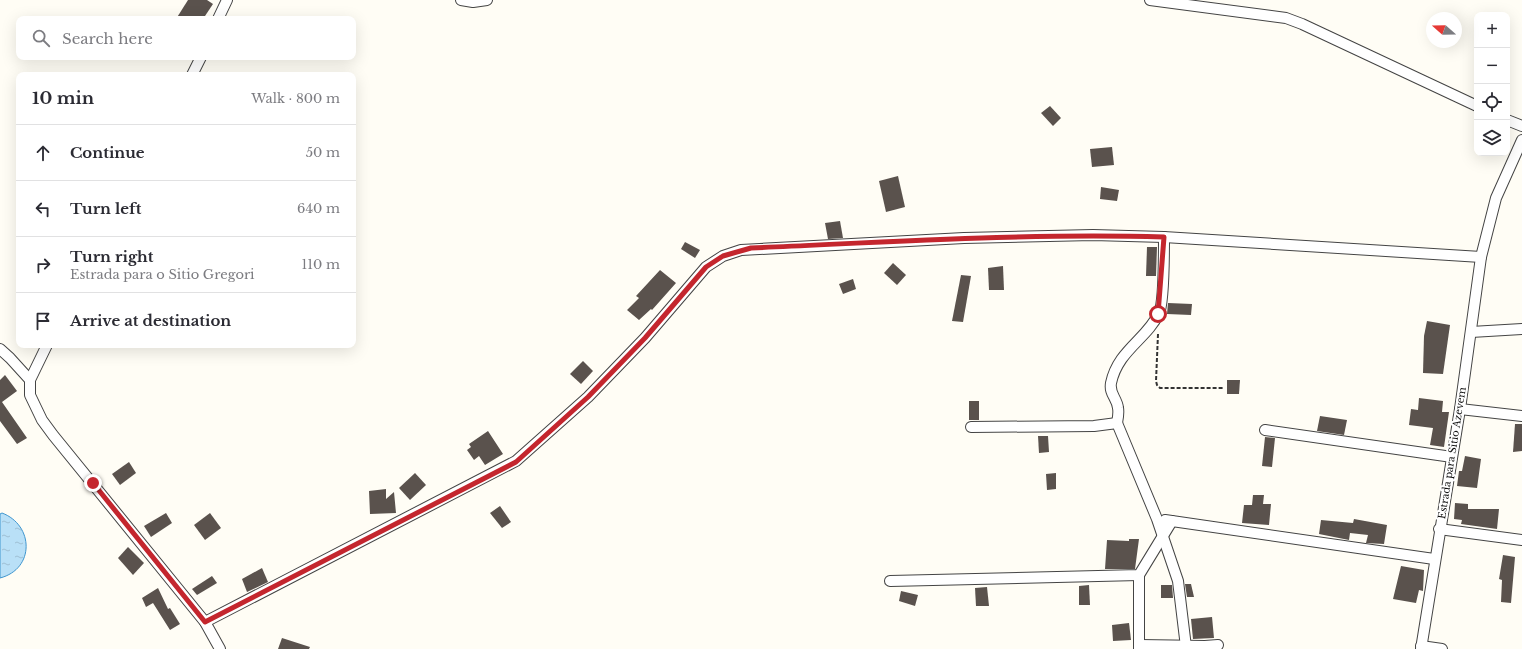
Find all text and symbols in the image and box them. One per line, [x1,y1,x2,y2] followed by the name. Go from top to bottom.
[1426,12,1462,48] north arrow
[1474,12,1510,156] map controls
[1474,12,1510,48] button: +
[16,16,356,60] search box
[30,27,52,49] icon: search
[62,29,153,48] text: Search here
[1474,48,1510,84] button: −
[1474,84,1510,120] button: locate
[32,88,94,109] text: 10 min
[251,90,340,107] text: Walk · 800 m
[1474,120,1510,156] button: layers
[32,142,54,164] icon: ahead
[70,143,145,162] text: Continue
[306,144,340,161] text: 50 m
[32,198,54,220] icon: left
[70,199,141,218] text: Turn left
[297,200,340,217] text: 640 m
[70,247,153,266] text: Turn right
[32,254,54,276] icon: right
[301,256,340,273] text: 110 m
[70,266,255,283] text: Estrada para o Sitio Gregori
[1149,305,1167,323] route start
[32,310,54,332] icon: arrive
[70,311,231,330] text: Arrive at destination
[1435,386,1469,520] street label: Estrada para Sitio Azevem
[84,474,102,492] route end

